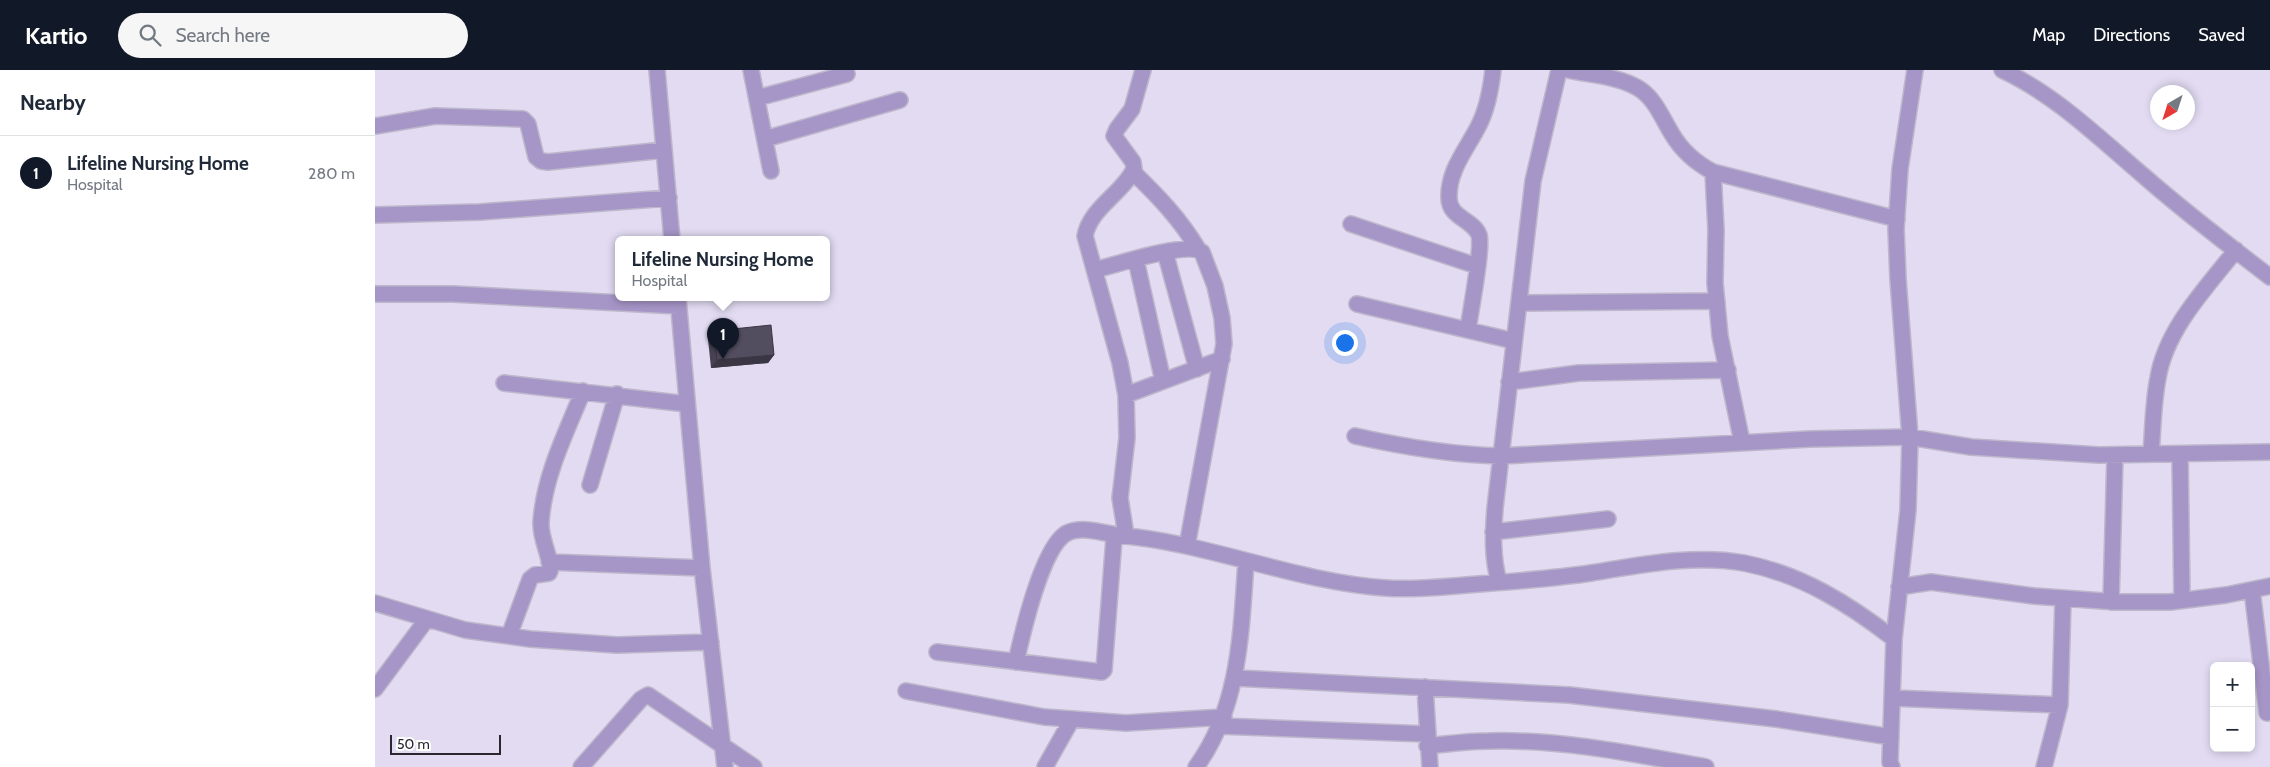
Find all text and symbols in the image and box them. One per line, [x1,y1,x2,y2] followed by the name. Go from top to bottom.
[118,13,468,58] search box
[25,21,88,50] text: Kartio
[136,21,164,49] icon: search
[176,24,270,47] text: Search here
[2032,24,2065,46] text: Map
[2093,24,2170,46] text: Directions
[2198,24,2245,46] text: Saved
[2150,85,2195,130] north arrow
[20,90,86,115] text: Nearby
[67,152,249,175] text: Lifeline Nursing Home
[33,164,39,183] text: 1
[308,164,355,183] text: 280 m
[67,175,123,194] text: Hospital
[615,236,830,301] popup
[632,248,813,271] text: Lifeline Nursing Home
[632,271,687,290] text: Hospital
[707,318,739,359] pin: 1
[1332,330,1358,356] your location
[2210,662,2255,752] map controls
[2210,662,2255,707] button: +
[2210,707,2255,752] button: −
[390,732,501,755] scale bar
[397,735,430,753] text: 50 m

